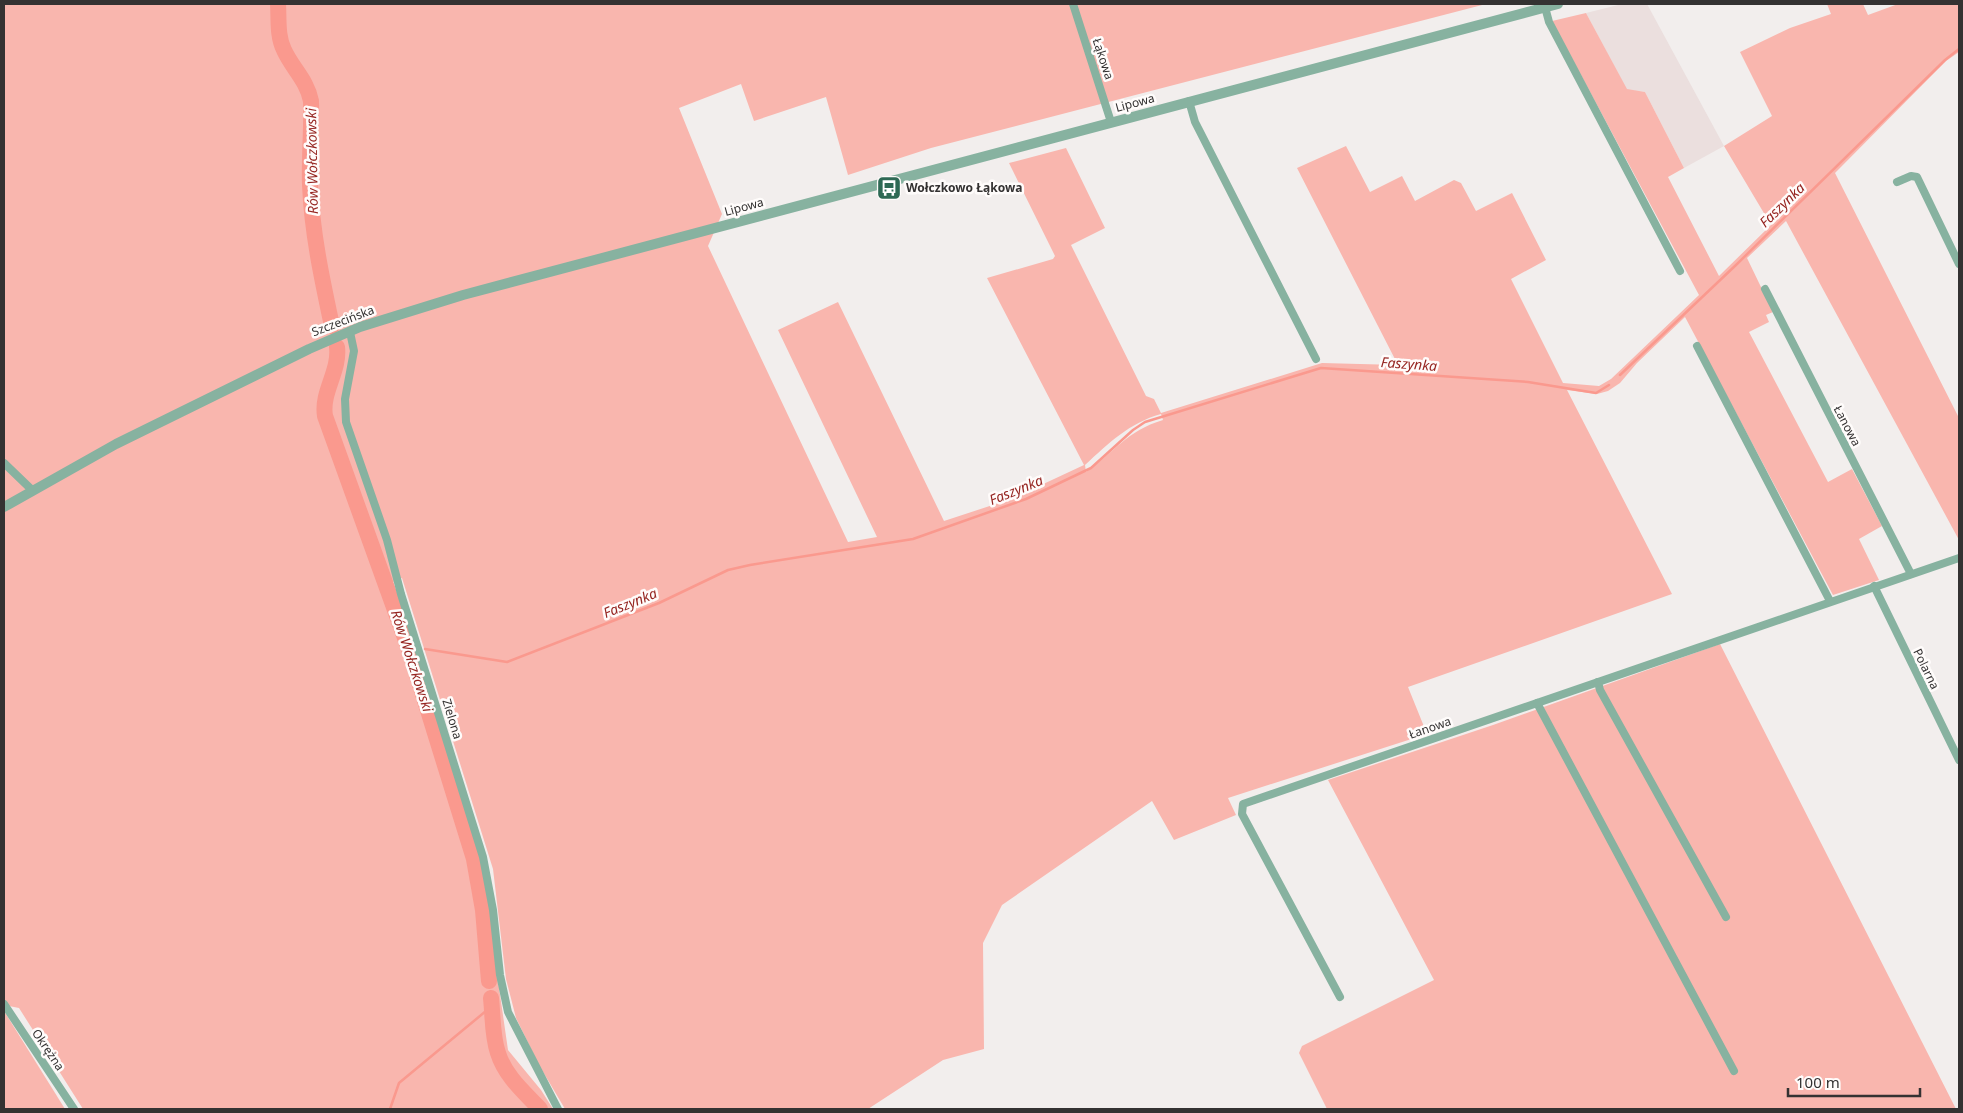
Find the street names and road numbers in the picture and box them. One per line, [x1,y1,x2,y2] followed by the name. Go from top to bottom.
[1089,36,1118,82] street label: Łąkowa
[1113,89,1156,116] street label: Lipowa
[722,193,765,220] street label: Lipowa
[309,301,376,340] street label: Szczecińska
[1830,403,1865,449] street label: Łanowa
[1909,646,1944,692] street label: Polarna
[438,697,467,741] street label: Zielona
[1406,712,1453,743] street label: Łanowa
[28,1026,69,1074] street label: Okrężna

